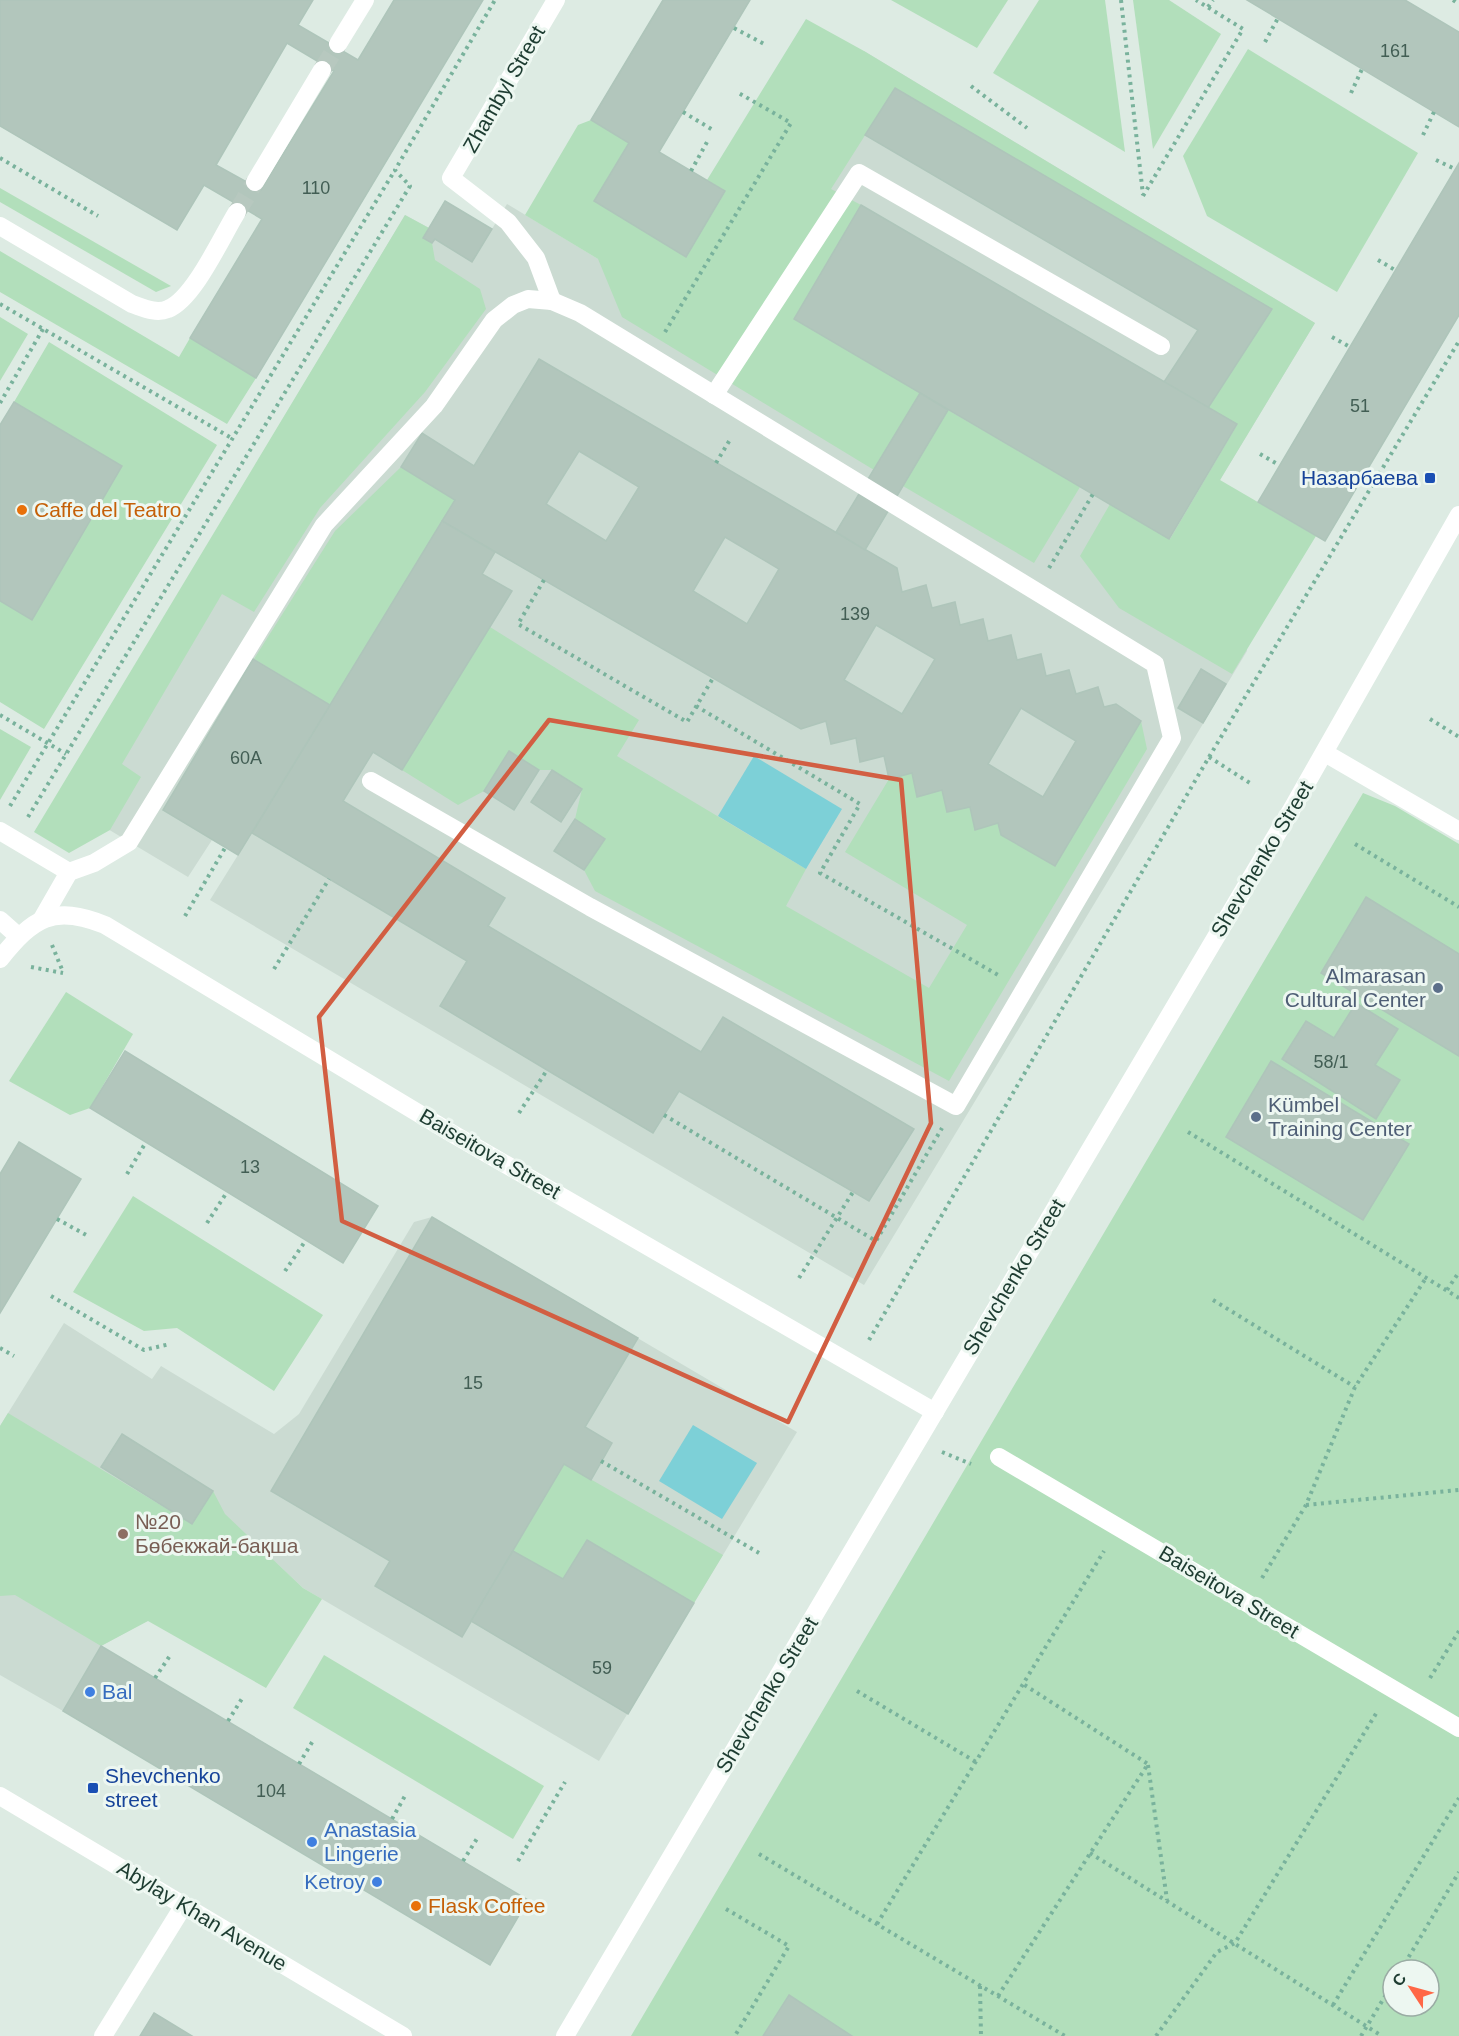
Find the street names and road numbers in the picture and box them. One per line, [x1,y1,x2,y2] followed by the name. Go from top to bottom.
[458,21,549,156] street label: Zhambyl Street
[1206,777,1317,941] street label: Shevchenko Street
[416,1104,565,1203] street label: Baiseitova Street
[958,1195,1069,1359] street label: Shevchenko Street
[1155,1541,1303,1642] street label: Baiseitova Street
[711,1613,822,1777] street label: Shevchenko Street
[113,1856,291,1975] street label: Abylay Khan Avenue

